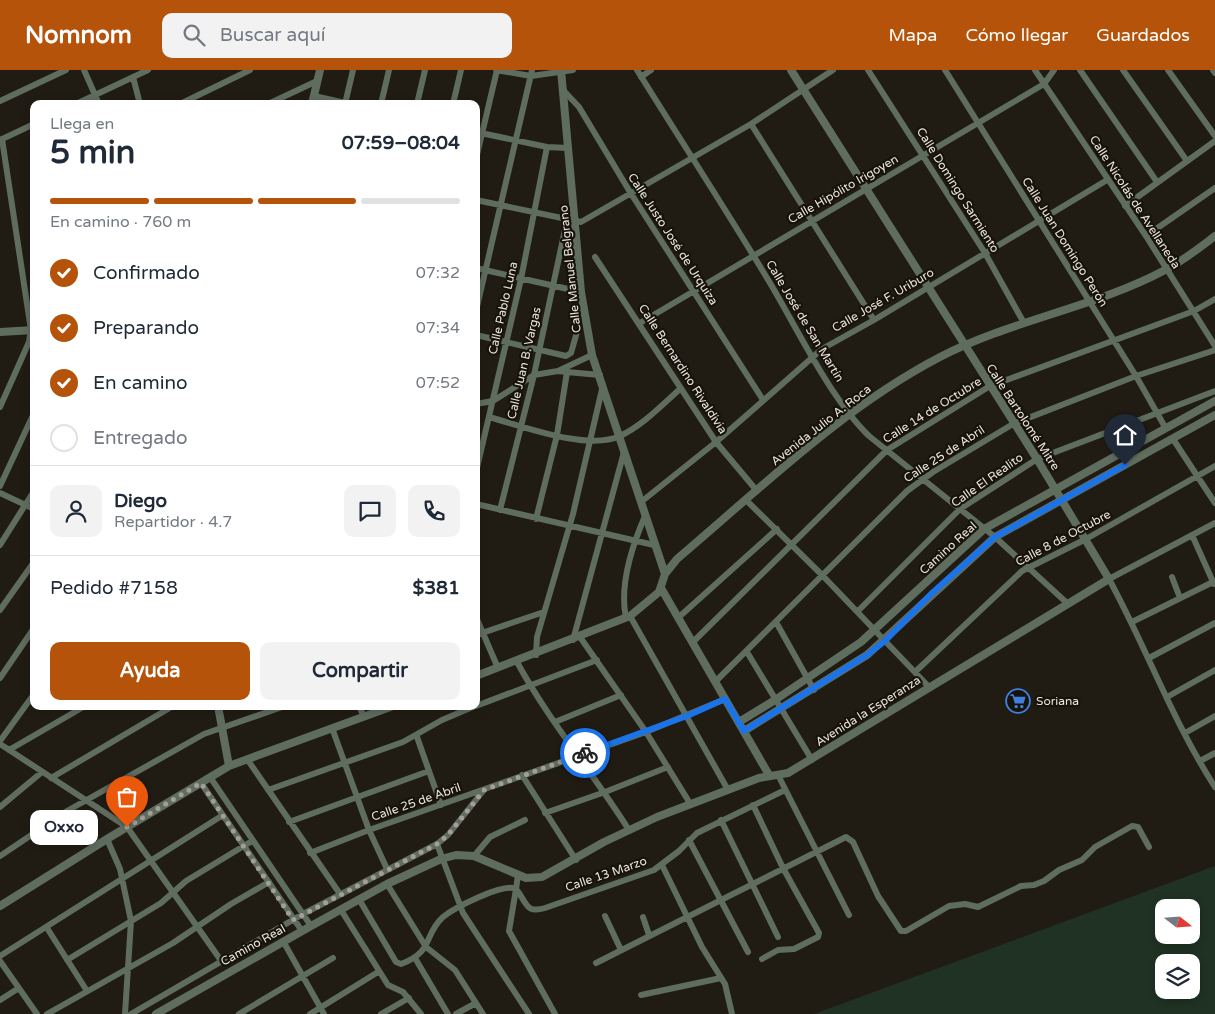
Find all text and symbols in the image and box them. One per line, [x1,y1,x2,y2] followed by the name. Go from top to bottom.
[162,13,512,58] search box
[25,21,132,50] text: Nomnom
[180,21,208,49] icon: search
[220,24,326,46] text: Buscar aquí
[888,24,937,46] text: Mapa
[965,24,1068,46] text: Cómo llegar
[1096,24,1190,46] text: Guardados
[50,114,114,134] text: Llega en
[914,125,1002,255] street label: Calle Domingo Sarmiento
[342,132,460,154] text: 07:59–08:04
[1087,133,1183,271] street label: Calle Nicolás de Avellaneda
[50,134,135,172] text: 5 min
[785,152,901,226] street label: Calle Hipólito Irigoyen
[625,170,721,308] street label: Calle Justo José de Urquiza
[1019,175,1111,309] street label: Calle Juan Domingo Perón
[556,204,584,334] street label: Calle Manuel Belgrano
[50,212,191,232] text: En camino · 760 m
[763,258,847,384] street label: Calle José de San Martín
[50,259,78,287] icon: check
[486,260,520,356] street label: Calle Pablo Luna
[93,262,200,284] text: Confirmado
[416,263,460,283] text: 07:32
[830,265,936,335] street label: Calle José F. Uriburo
[636,302,730,436] street label: Calle Bernardino Rivaldivia
[504,305,544,420] street label: Calle Juan B. Vargas
[50,314,78,342] icon: check
[93,317,199,339] text: Preparando
[416,318,460,338] text: 07:34
[983,361,1063,473] street label: Calle Bartolomé Mitre
[50,369,78,397] icon: check
[93,372,188,394] text: En camino
[416,373,460,393] text: 07:52
[880,374,984,446] street label: Calle 14 de Octubre
[768,382,874,468] street label: Avenida Julio A. Roca
[1104,414,1146,465] pin
[1111,421,1139,449] icon: home
[901,423,987,485] street label: Calle 25 de Abril
[93,427,188,449] text: Entregado
[948,450,1026,510] street label: Calle El Realito
[50,485,102,537] button: person
[344,485,396,537] button: chat
[408,485,460,537] button: phone
[114,490,167,512] text: Diego
[1013,507,1113,569] street label: Calle 8 de Octubre
[114,512,232,532] text: Repartidor · 4.7
[917,519,979,577] street label: Camino Real
[50,577,178,599] text: Pedido #7158
[412,577,460,599] text: $381
[50,642,250,700] button: Ayuda
[260,642,460,700] button: Compartir
[813,673,923,749] street label: Avenida la Esperanza
[1005,688,1031,714] supermarket icon: Soriana
[1036,694,1079,708] place label: Soriana
[560,728,610,778] courier
[571,739,599,767] icon: bike
[106,776,148,827] pin
[369,780,463,824] street label: Calle 25 de Abril
[113,783,141,811] icon: bag
[29,810,97,844] callout: Oxxo
[44,817,84,837] text: Oxxo
[563,853,649,895] street label: Calle 13 Marzo
[1155,899,1200,944] north arrow
[1155,899,1200,999] map controls
[218,921,288,969] street label: Camino Real
[1155,954,1200,999] button: layers

